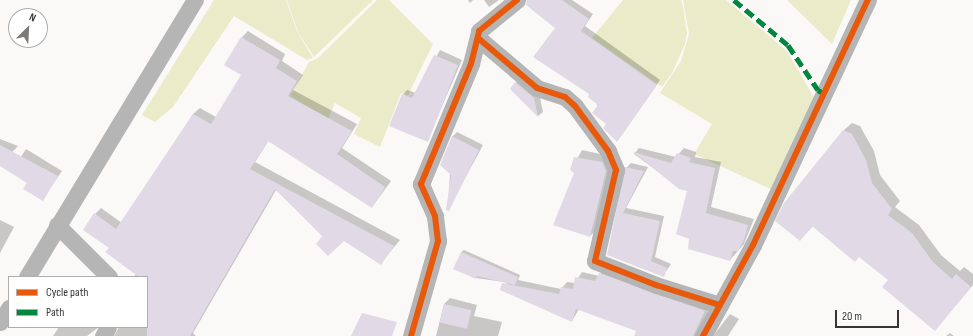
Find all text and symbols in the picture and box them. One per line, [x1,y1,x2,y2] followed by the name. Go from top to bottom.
[8,8,48,48] north arrow
[27,10,38,25] text: N
[8,276,148,328] legend
[46,285,88,300] text: Cycle path
[837,302,901,328] scale bar
[46,305,64,320] text: Path
[842,309,862,324] text: 20 m

